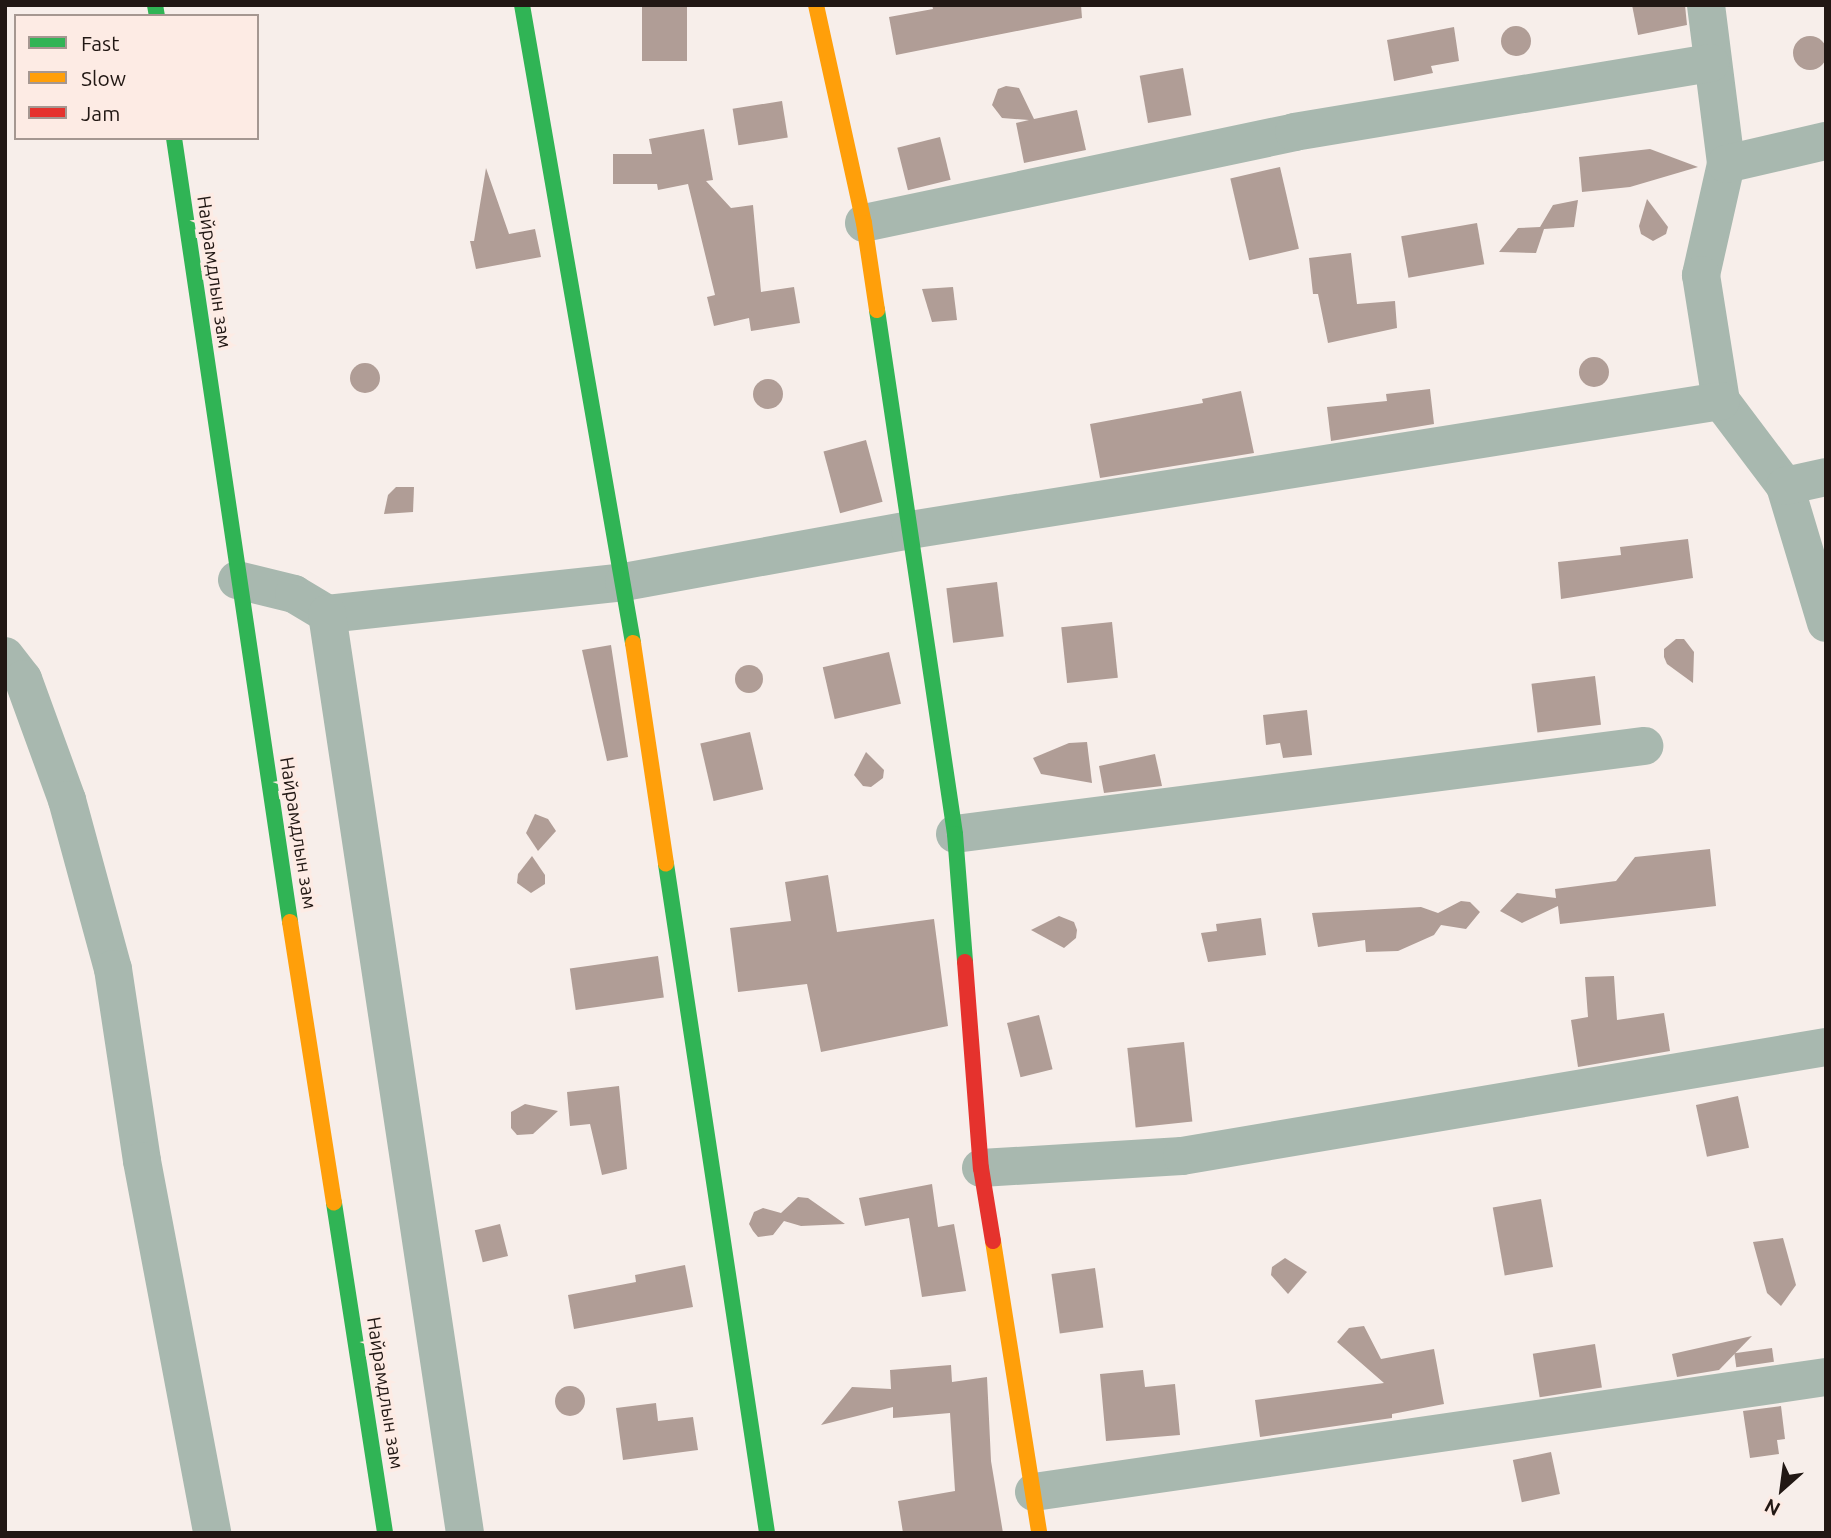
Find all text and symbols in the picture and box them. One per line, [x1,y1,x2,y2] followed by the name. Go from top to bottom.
[14,14,259,140] legend
[81,31,119,55] text: Fast
[81,66,126,90] text: Slow
[81,101,120,125] text: Jam
[192,194,236,350] street label: Найрамдлын зам
[275,755,321,911] street label: Найрамдлын зам
[362,1315,408,1471] street label: Найрамдлын зам
[1747,1454,1817,1524] north arrow
[1761,1494,1784,1521] text: N

